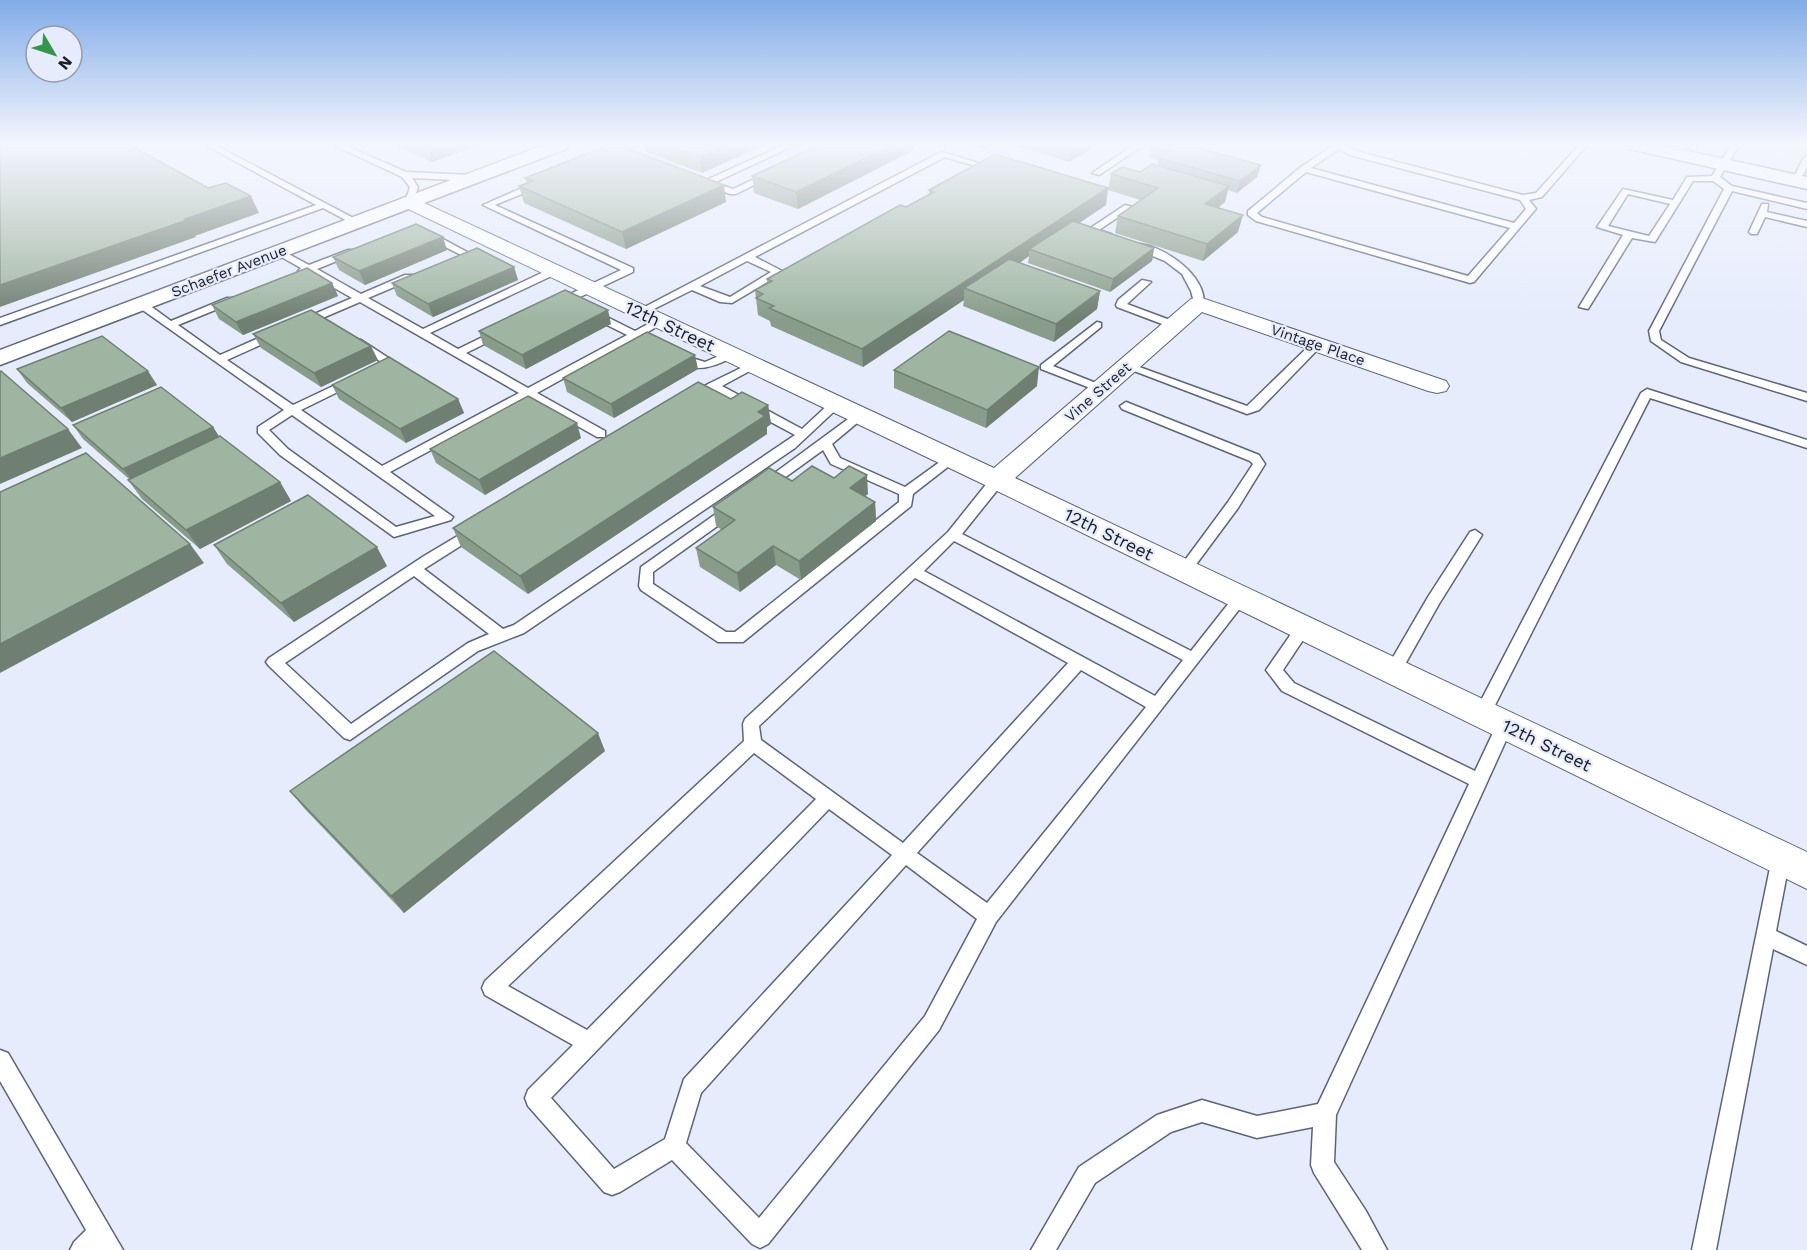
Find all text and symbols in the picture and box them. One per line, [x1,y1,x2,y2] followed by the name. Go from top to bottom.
[24,24,84,84] north arrow
[54,53,76,74] text: N
[169,241,289,301] street label: Schaefer Avenue
[622,296,719,356] street label: 12th Street
[1268,320,1368,370] street label: Vintage Place
[1061,358,1135,426] street label: Vine Street
[1061,503,1157,565] street label: 12th Street
[1499,714,1595,776] street label: 12th Street

